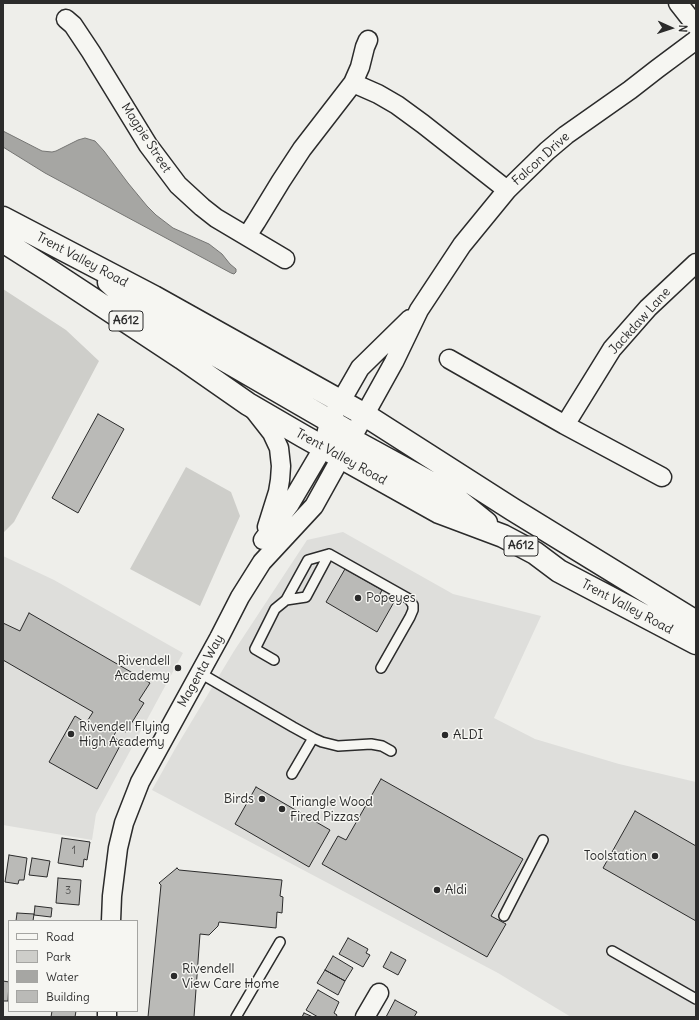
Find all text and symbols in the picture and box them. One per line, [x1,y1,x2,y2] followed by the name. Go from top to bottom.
[651,8,691,48] north arrow
[676,24,690,33] text: N
[118,100,174,176] street label: Magpie Street
[509,129,573,189] street label: Falcon Drive
[34,229,130,291] street label: Trent Valley Road
[606,284,674,358] street label: Jackdaw Lane
[109,311,143,331] road number: A612
[293,426,389,488] street label: Trent Valley Road
[504,536,538,556] road number: A612
[579,576,675,638] street label: Trent Valley Road
[366,590,416,606] place label: Popeyes
[353,593,363,603] marker: Popeyes
[175,632,227,710] street label: Magenta Way
[114,653,170,684] place label: Rivendell Academy
[173,663,183,673] marker: Rivendell Academy
[79,719,170,750] place label: Rivendell Flying High Academy
[453,727,483,743] place label: ALDI
[66,729,76,739] marker: Rivendell Flying High Academy
[440,730,450,740] marker: ALDI
[224,791,254,807] place label: Birds
[257,794,267,804] marker: Birds
[290,794,373,825] place label: Triangle Wood Fired Pizzas
[277,804,287,814] marker: Triangle Wood Fired Pizzas
[72,844,76,858] house number: 1
[584,848,647,864] place label: Toolstation
[650,851,660,861] marker: Toolstation
[445,882,467,898] place label: Aldi
[65,884,71,898] house number: 3
[432,885,442,895] marker: Aldi
[8,920,138,1012] legend
[46,929,74,944] text: Road
[46,949,71,964] text: Park
[182,961,279,992] place label: Rivendell View Care Home
[46,969,79,984] text: Water
[169,971,179,981] marker: Rivendell View Care Home
[46,989,90,1004] text: Building

